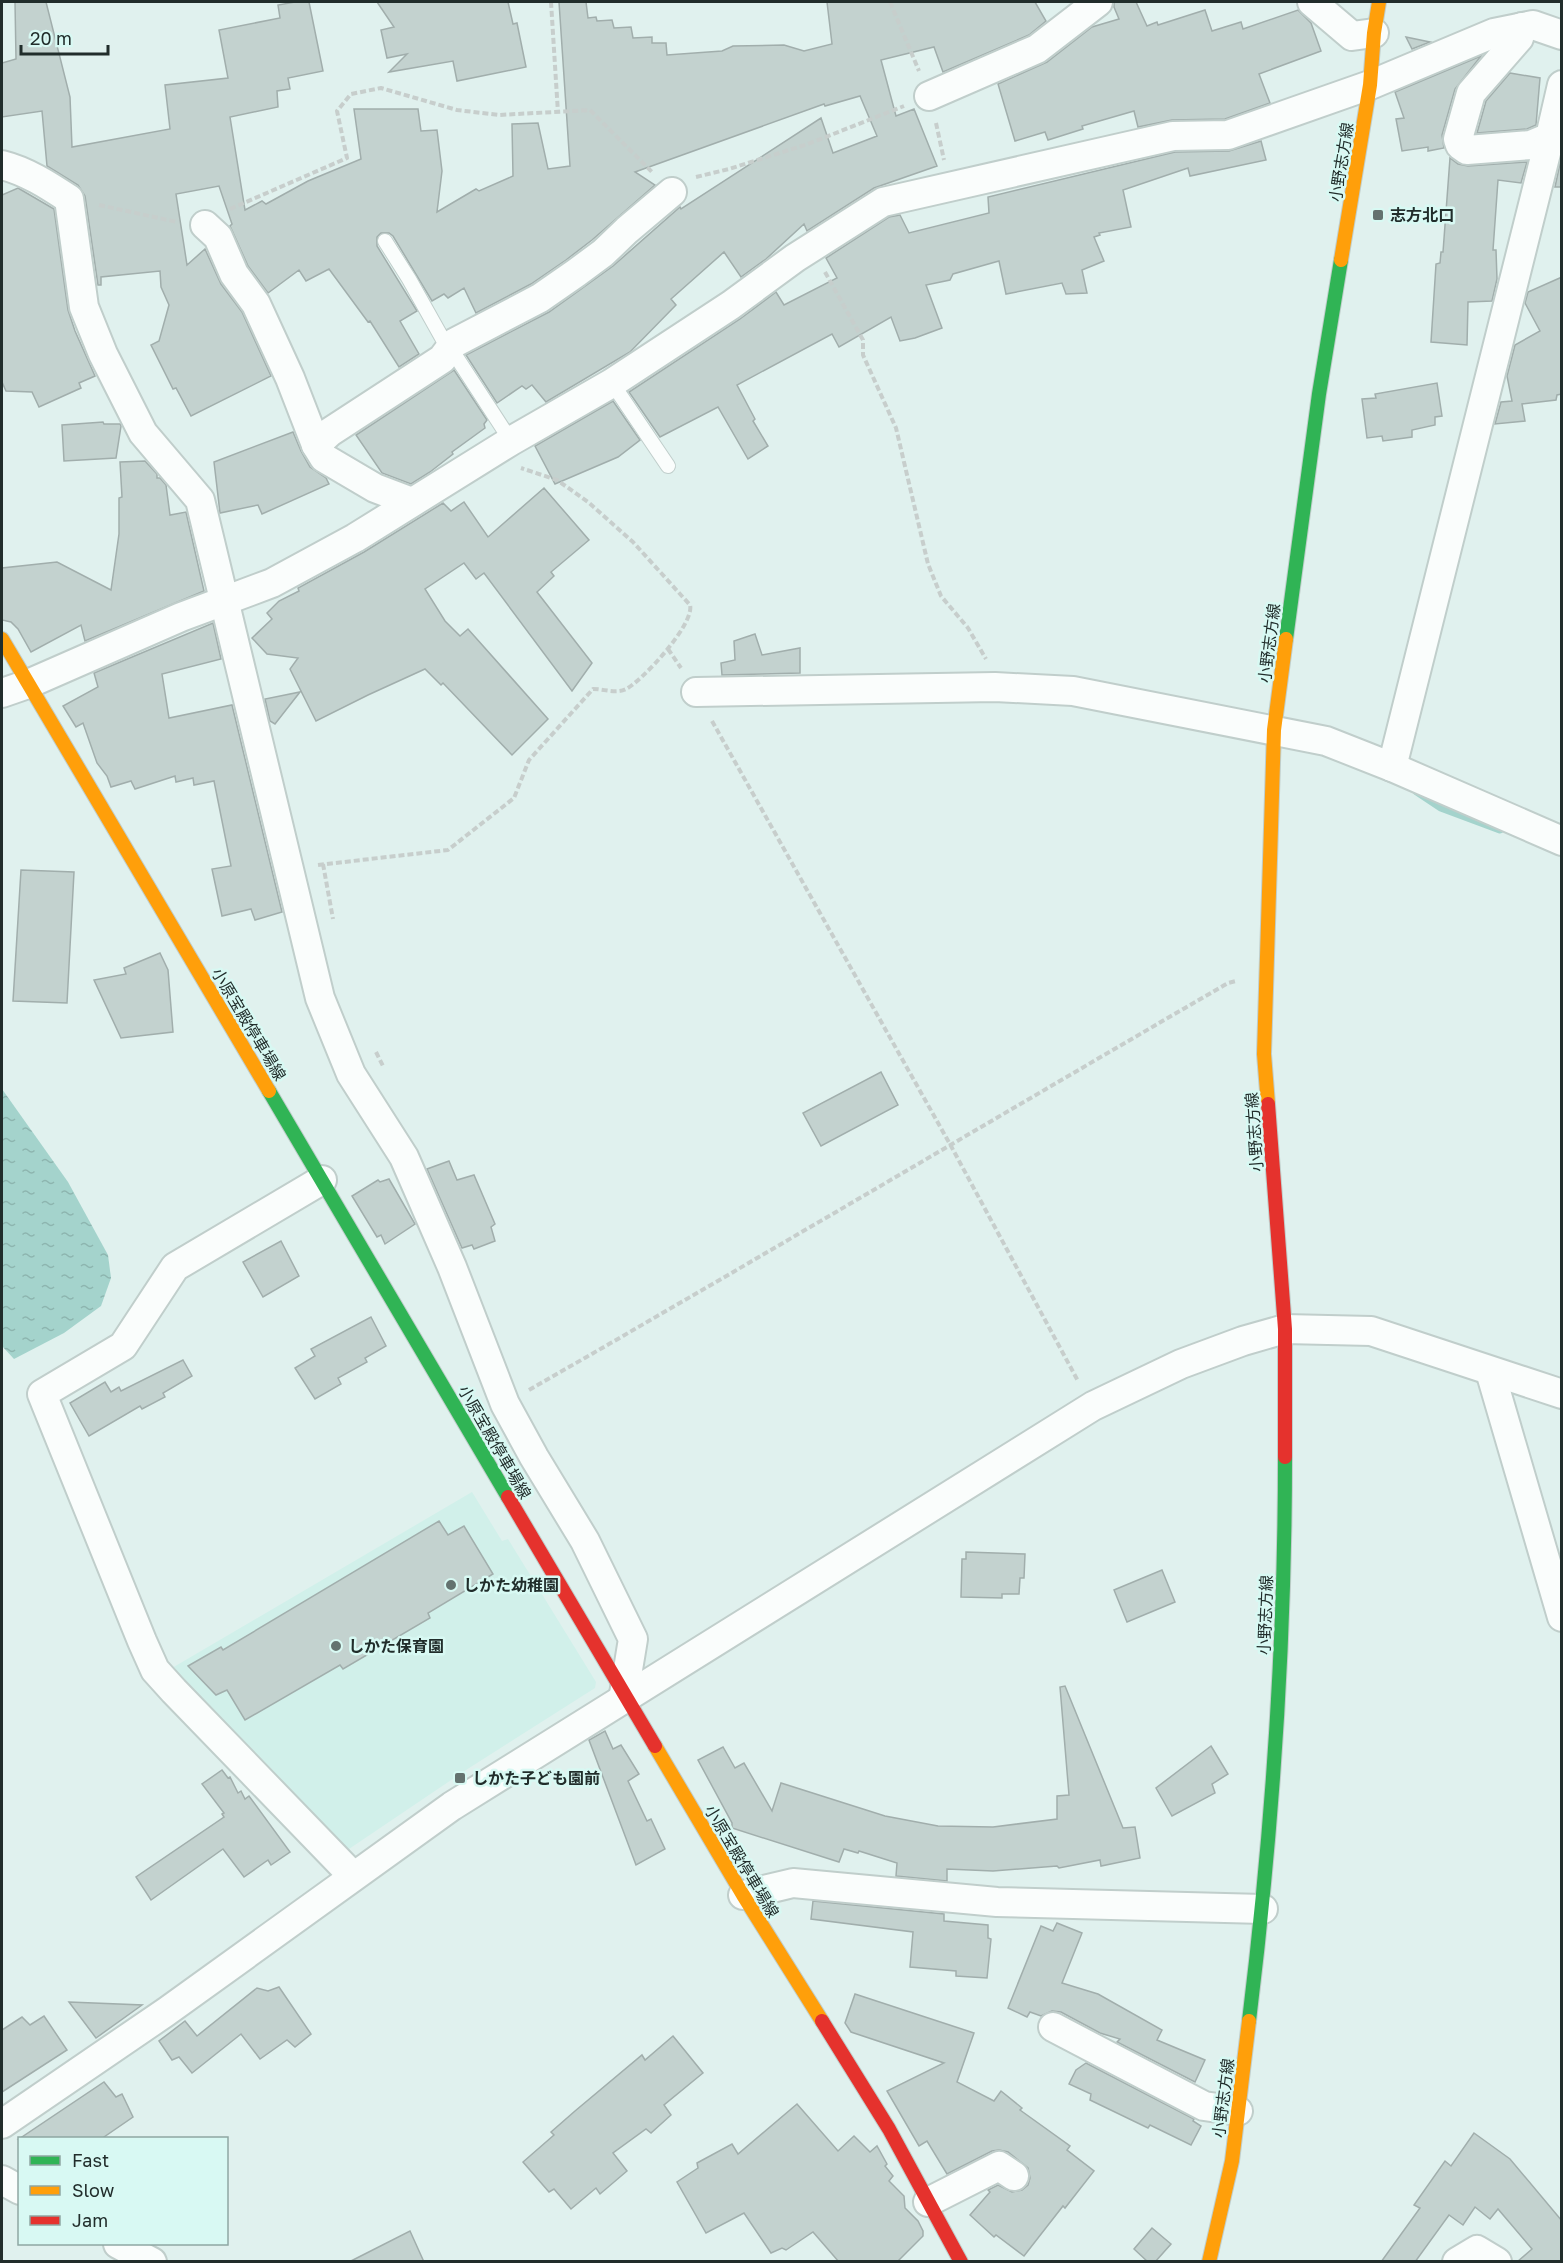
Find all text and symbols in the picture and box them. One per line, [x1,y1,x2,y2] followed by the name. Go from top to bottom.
[21,18,108,56] scale bar
[30,27,72,49] text: 20 m
[1325,121,1357,203] street label: 小野志方線
[1390,205,1454,225] place label: 志方北口
[1371,208,1385,222] marker: 志方北口
[1254,602,1284,684] street label: 小野志方線
[207,964,291,1084] street label: 小原宝殿停車場線
[1241,1091,1267,1173] street label: 小野志方線
[454,1382,536,1502] street label: 小原宝殿停車場線
[463,1575,559,1595] place label: しかた幼稚園
[1254,1575,1276,1655] street label: 小野志方線
[444,1578,458,1592] marker: しかた幼稚園
[348,1636,444,1656] place label: しかた保育園
[329,1639,343,1653] marker: しかた保育園
[472,1768,600,1788] place label: しかた子ども園前
[453,1771,467,1785] marker: しかた子ども園前
[700,1801,784,1921] street label: 小原宝殿停車場線
[1208,2057,1238,2139] street label: 小野志方線
[18,2137,228,2245] legend
[72,2149,109,2171] text: Fast
[72,2179,115,2201] text: Slow
[72,2209,108,2231] text: Jam

